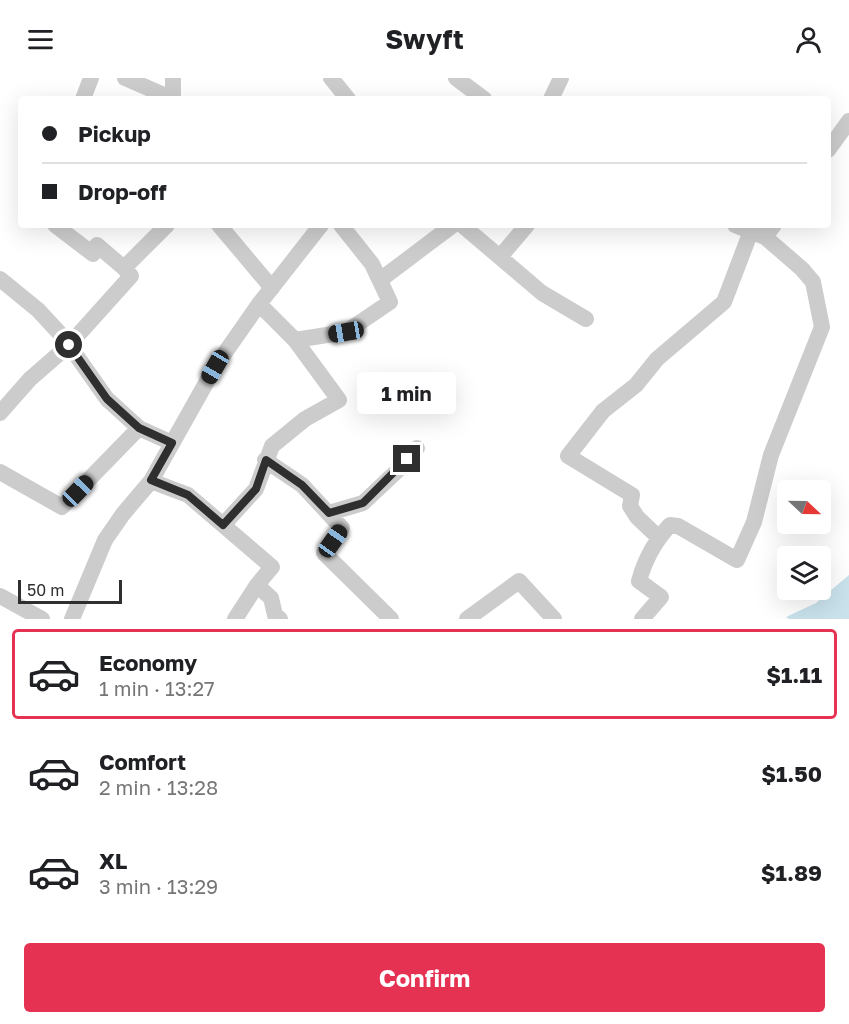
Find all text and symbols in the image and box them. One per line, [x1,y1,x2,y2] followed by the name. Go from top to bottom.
[24,23,57,56] icon: menu
[385,23,464,55] text: Swyft
[792,23,825,56] icon: person
[78,120,151,147] text: Pickup
[78,178,167,205] text: Drop-off
[327,320,365,344] car
[55,331,82,358] route start
[198,347,232,387] car
[358,372,456,414] callout: 1 min
[381,381,432,405] text: 1 min
[393,445,420,472] route end
[59,472,97,510] car
[777,480,831,534] north arrow
[777,480,831,600] map controls
[315,521,351,561] car
[777,546,831,600] button: layers
[18,577,122,604] scale bar
[27,580,64,600] text: 50 m
[27,647,81,701] icon: car
[99,649,197,676] text: Economy
[766,661,822,688] text: $1.11
[99,676,215,700] text: 1 min · 13:27
[27,746,81,800] icon: car
[99,748,186,775] text: Comfort
[761,760,822,787] text: $1.50
[99,775,218,799] text: 2 min · 13:28
[27,845,81,899] icon: car
[99,847,127,874] text: XL
[761,859,822,886] text: $1.89
[99,874,218,898] text: 3 min · 13:29
[24,943,825,1012] button: Confirm

